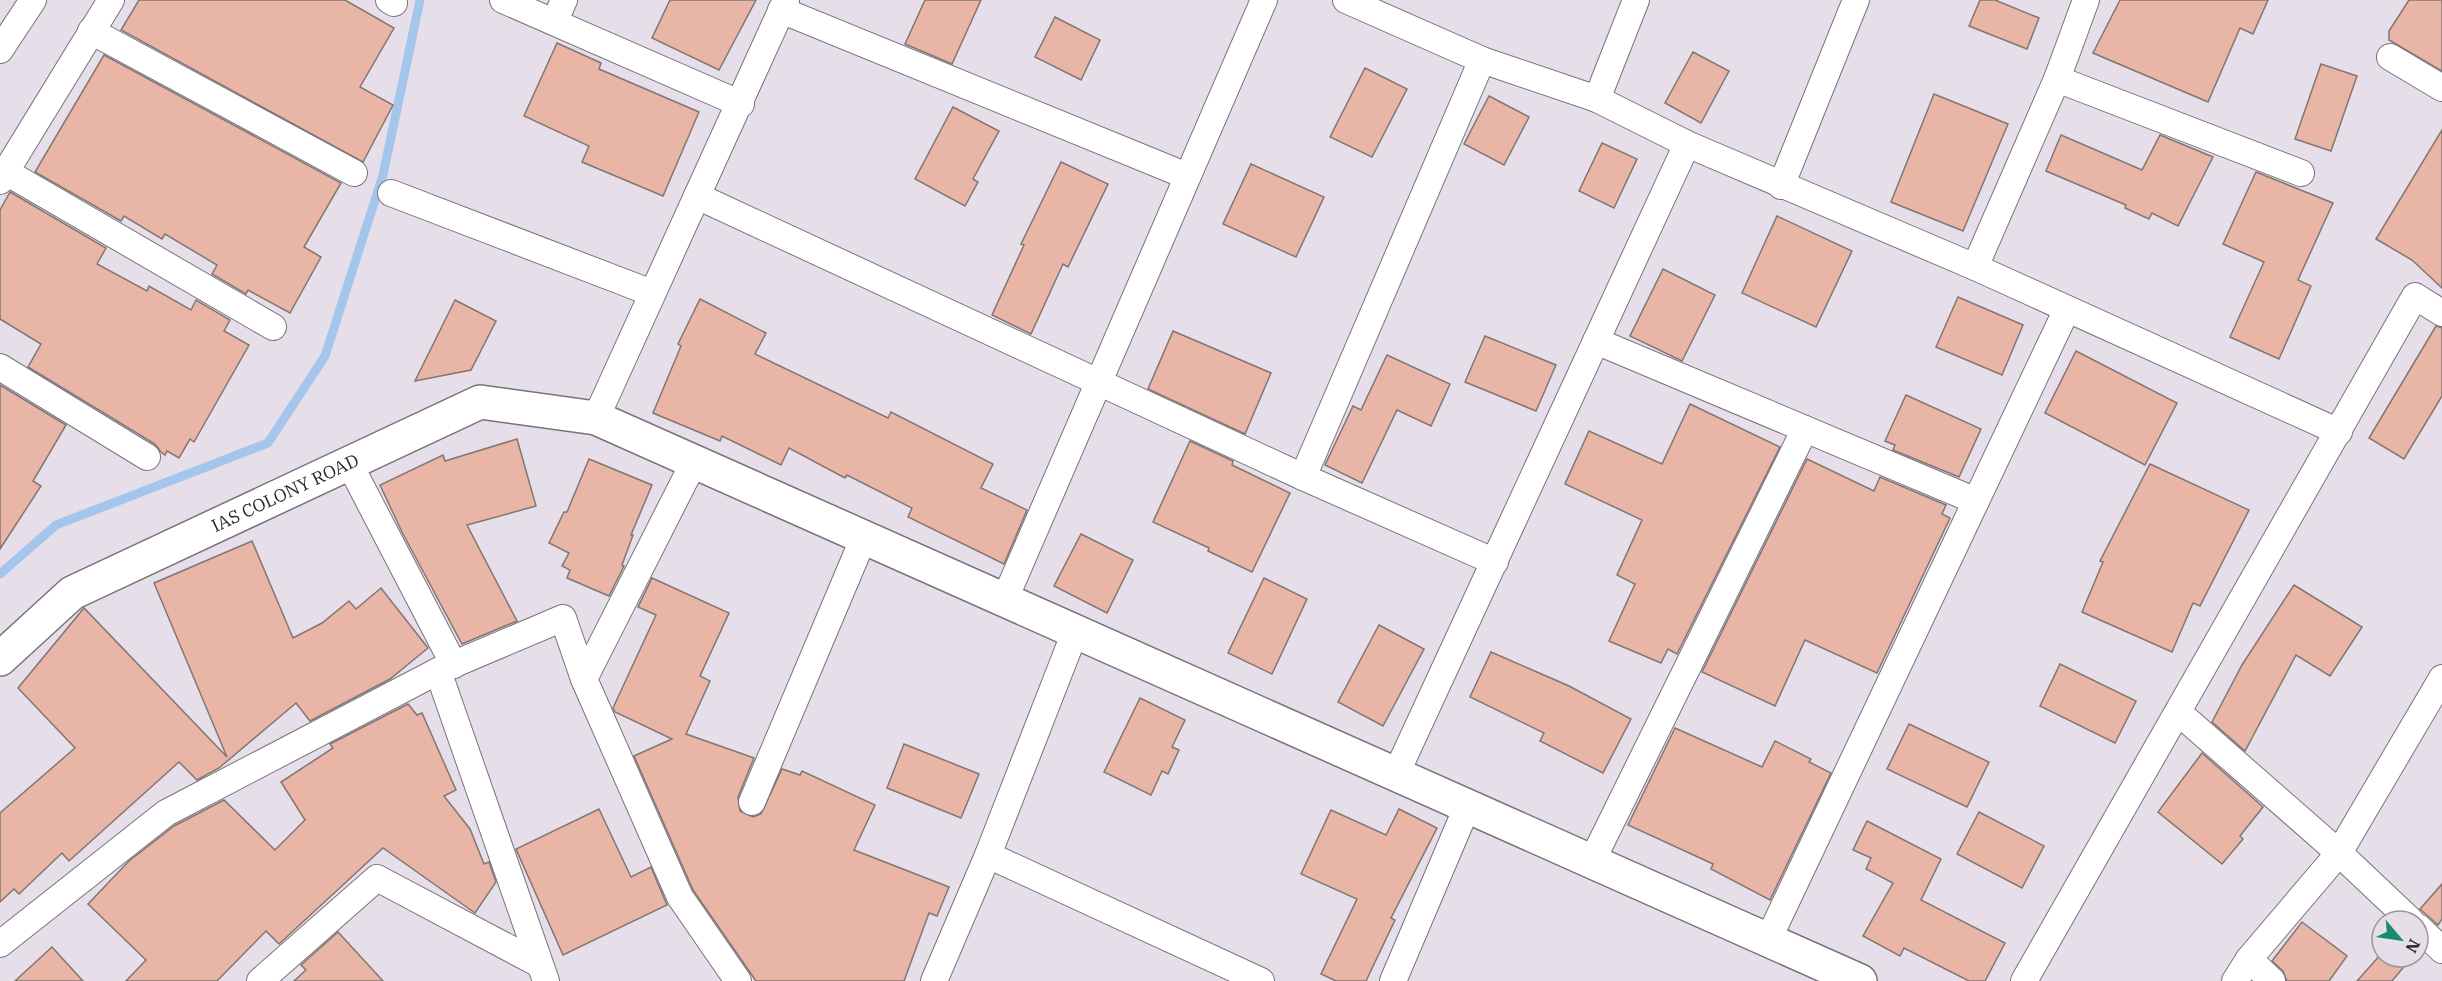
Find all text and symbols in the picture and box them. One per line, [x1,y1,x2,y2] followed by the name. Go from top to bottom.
[208,448,362,537] street label: IAS COLONY ROAD
[2370,909,2430,969] north arrow
[2401,936,2425,957] text: N

